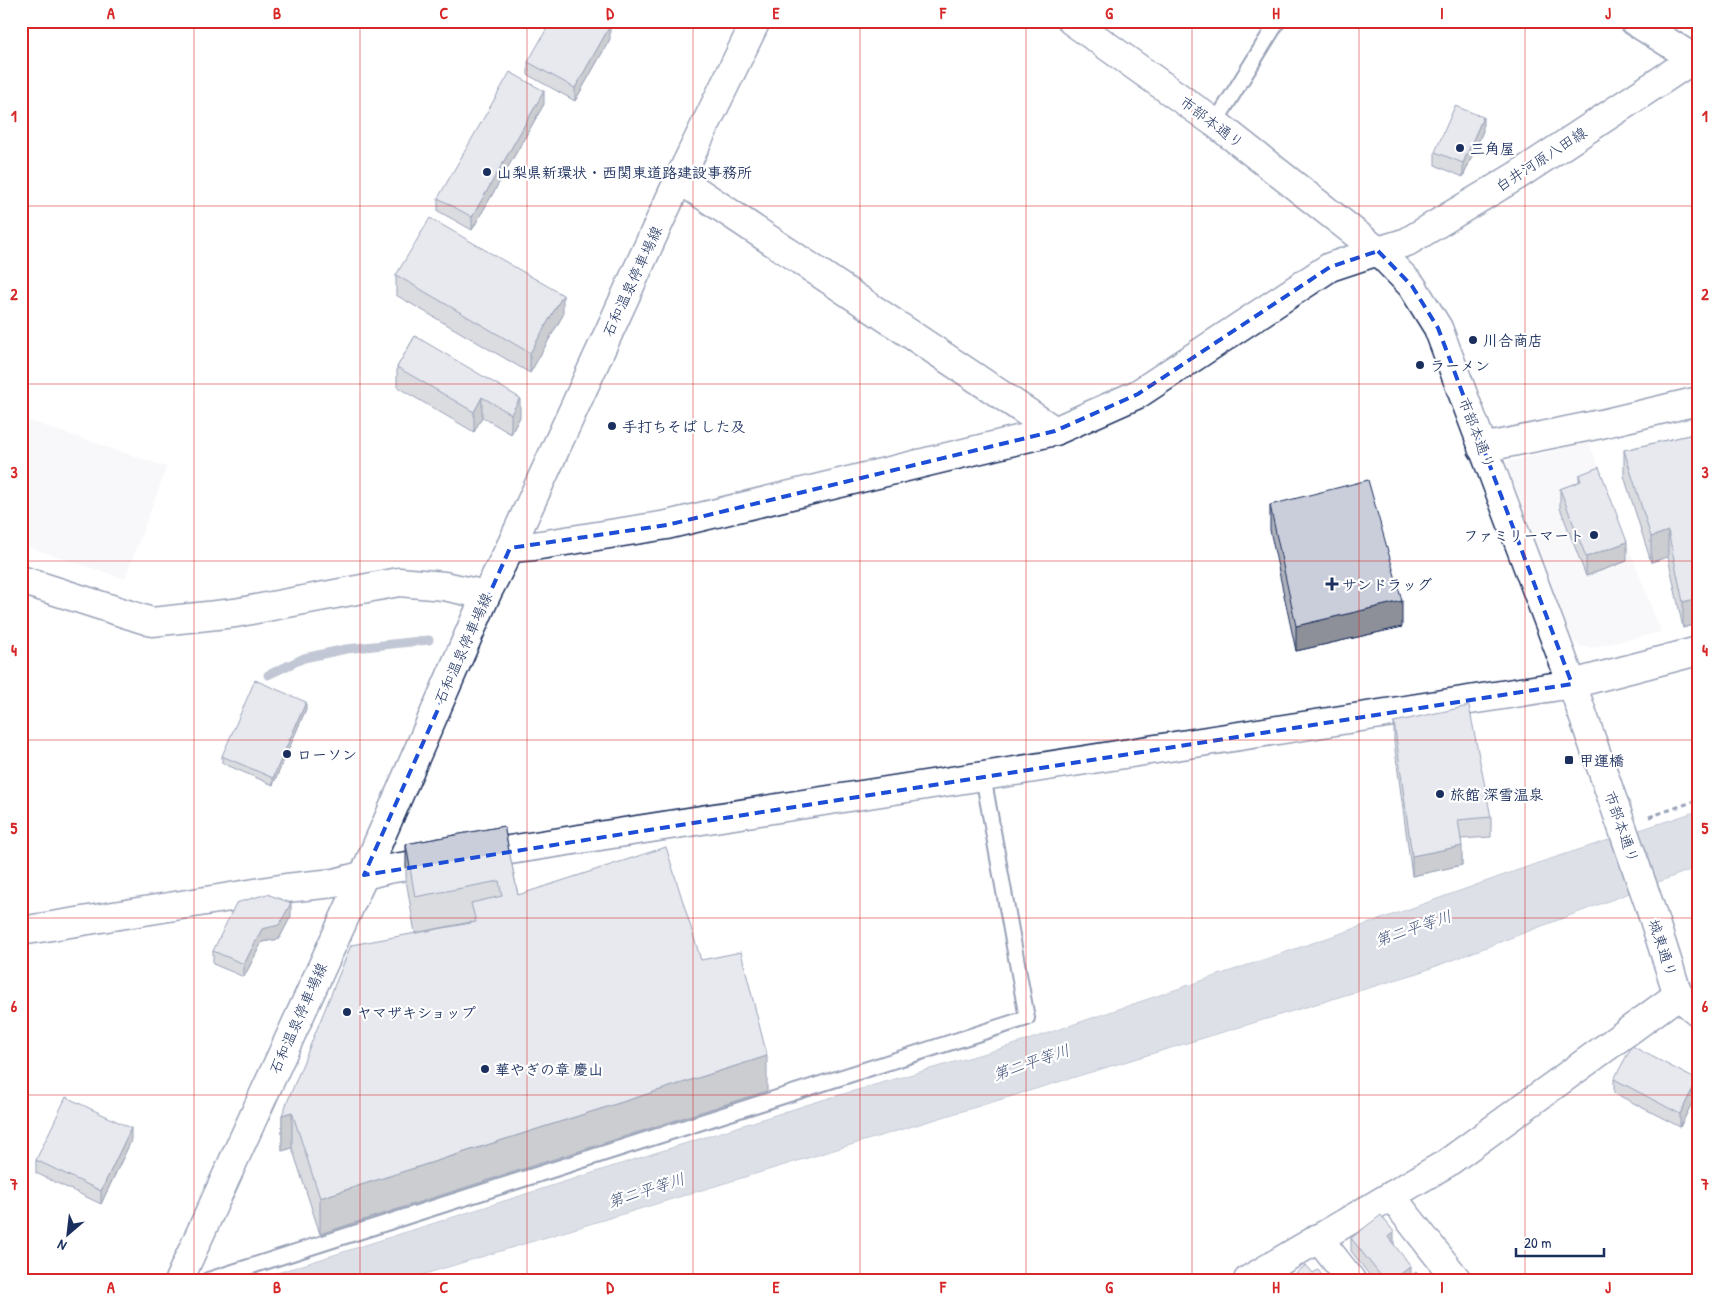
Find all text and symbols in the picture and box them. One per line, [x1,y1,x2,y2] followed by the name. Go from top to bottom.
[107,2,115,24] text: A
[273,2,281,24] text: B
[440,2,449,24] text: C
[606,2,614,24] text: D
[772,2,780,24] text: E
[939,2,947,24] text: F
[1105,2,1113,24] text: G
[1272,2,1280,24] text: H
[1440,2,1444,24] text: I
[1605,2,1611,24] text: J
[1176,91,1248,153] street label: 市部本通り
[11,105,17,127] text: 1
[1702,105,1708,127] text: 1
[1491,122,1591,196] street label: 白井河原八田線
[1470,138,1515,159] place label: 三角屋
[1454,142,1466,154] marker: 三角屋
[497,162,752,183] place label: 山梨県新環状・西関東道路建設事務所
[481,166,493,178] marker: 山梨県新環状・西関東道路建設事務所
[597,222,667,340] street label: 石和温泉停車場線
[10,283,18,305] text: 2
[1701,283,1709,305] text: 2
[1483,330,1543,351] place label: 川合商店
[1467,334,1479,346] marker: 川合商店
[1430,355,1490,376] place label: ラーメン
[1414,359,1426,371] marker: ラーメン
[1454,394,1500,472] street label: 市部本通り
[622,416,745,437] place label: 手打ちそば した及
[606,420,618,432] marker: 手打ちそば した及
[10,461,18,483] text: 3
[1701,461,1709,483] text: 3
[1463,525,1584,546] place label: ファミリーマート
[1588,529,1600,541] marker: ファミリーマート
[1342,574,1432,595] place label: サンドラッグ
[1326,578,1338,590] marker: サンドラッグ
[429,589,497,707] street label: 石和温泉停車場線
[11,639,17,661] text: 4
[1702,639,1708,661] text: 4
[297,744,357,765] place label: ローソン
[281,748,293,760] marker: ローソン
[1579,750,1624,771] place label: 甲運橋
[1563,754,1575,766] marker: 甲運橋
[1450,784,1543,805] place label: 旅館 深雪温泉
[1434,788,1446,800] marker: 旅館 深雪温泉
[1600,788,1644,866] street label: 市部本通り
[11,817,18,839] text: 5
[1702,817,1709,839] text: 5
[1372,905,1454,951] water label: 第二平等川
[1644,916,1682,980] street label: 城東通り
[264,959,332,1077] street label: 石和温泉停車場線
[11,995,18,1017] text: 6
[1702,995,1709,1017] text: 6
[357,1002,476,1023] place label: ヤマザキショップ
[341,1006,353,1018] marker: ヤマザキショップ
[990,1039,1072,1085] water label: 第二平等川
[495,1059,603,1080] place label: 華やぎの章 慶山
[479,1063,491,1075] marker: 華やぎの章 慶山
[605,1167,687,1213] water label: 第二平等川
[9,1173,18,1195] text: 7
[1700,1173,1709,1195] text: 7
[42,1208,92,1258] north arrow
[1516,1226,1604,1258] scale bar
[1524,1232,1551,1253] text: 20 m
[53,1236,69,1256] text: N
[107,1276,115,1298] text: A
[273,1276,281,1298] text: B
[440,1276,449,1298] text: C
[606,1276,614,1298] text: D
[772,1276,780,1298] text: E
[939,1276,947,1298] text: F
[1105,1276,1113,1298] text: G
[1272,1276,1280,1298] text: H
[1440,1276,1444,1298] text: I
[1605,1276,1611,1298] text: J

